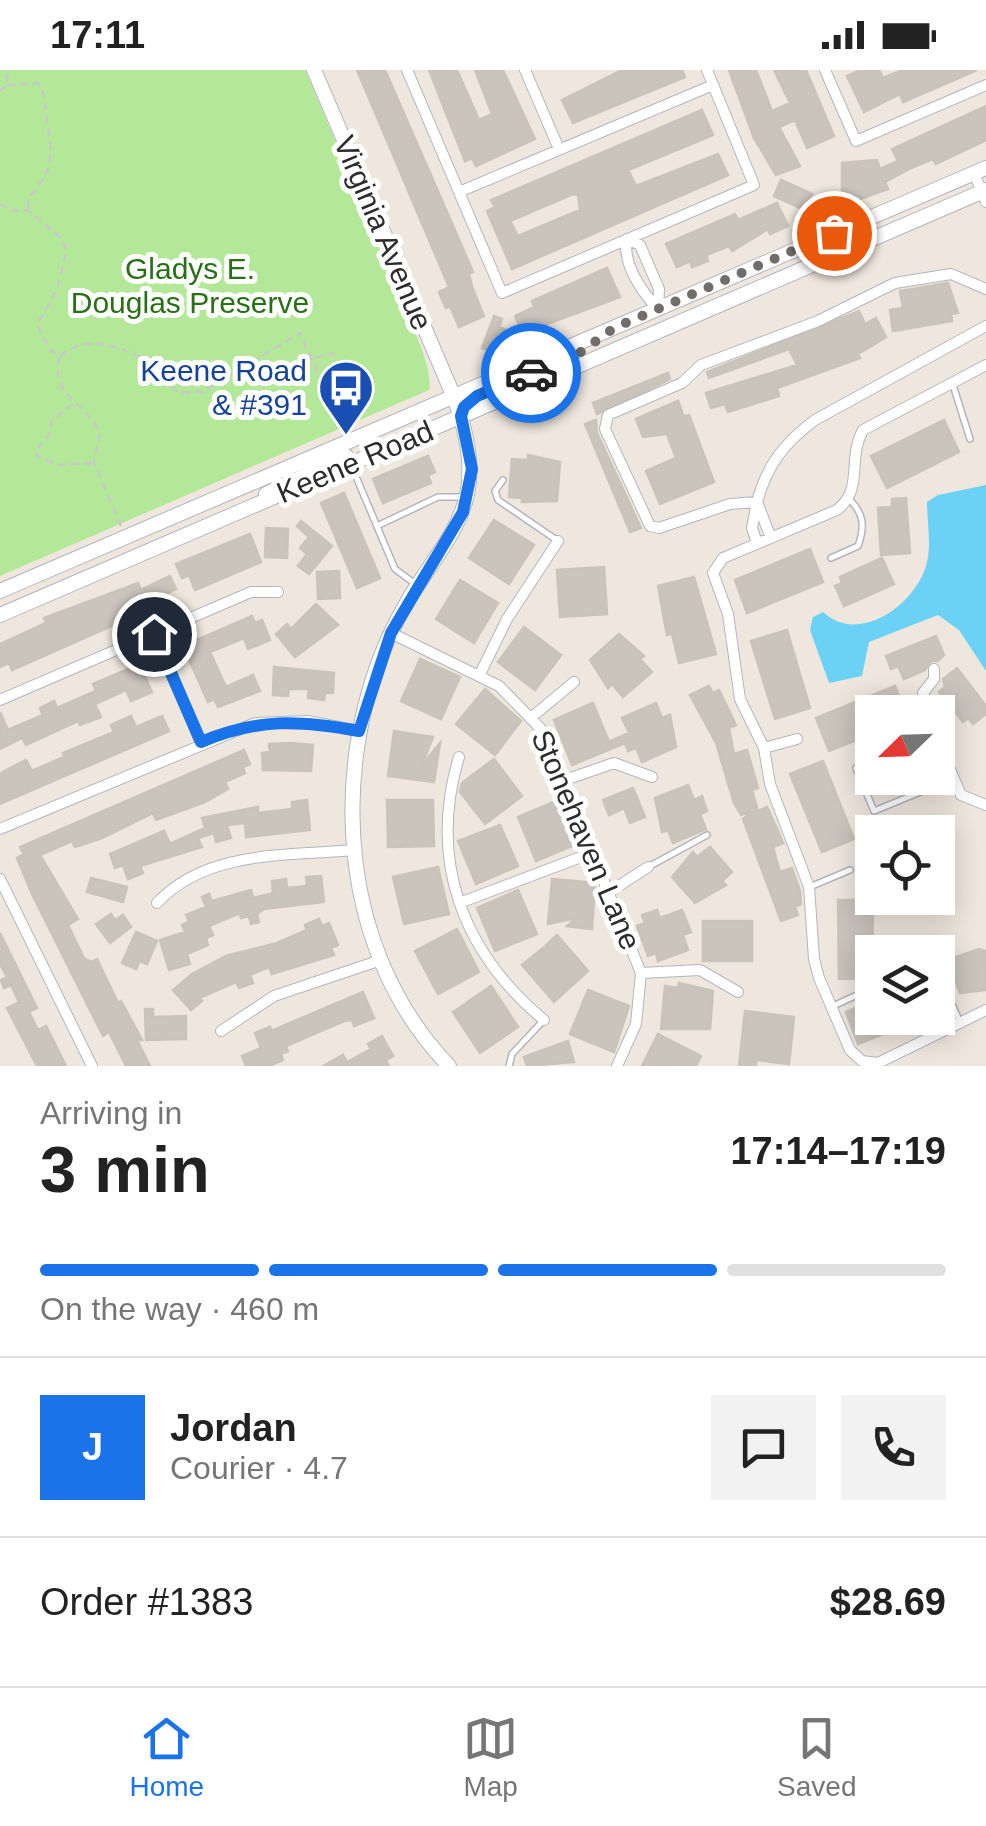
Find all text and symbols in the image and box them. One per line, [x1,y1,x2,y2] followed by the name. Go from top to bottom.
[50,14,145,56] text: 17:11
[328,131,439,335] street label: Virginia Avenue
[792,191,877,276] pin
[807,206,862,261] icon: bag
[71,252,309,319] park label: Gladys E. Douglas Preserve
[481,323,581,423] courier
[504,346,559,401] icon: car
[140,354,307,421] place label: Keene Road & #391
[316,358,376,437] bus stop icon: Keene Road & #391
[272,414,438,509] street label: Keene Road
[112,592,197,677] pin
[127,607,182,662] icon: home
[855,695,955,795] north arrow
[855,695,955,1035] map controls
[525,725,648,955] street label: Stonehaven Lane
[855,815,955,915] button: locate
[855,935,955,1035] button: layers
[40,1095,182,1131] text: Arriving in
[730,1130,946,1172] text: 17:14–17:19
[40,1133,210,1206] text: 3 min
[40,1291,319,1327] text: On the way · 460 m
[711,1395,816,1500] button: chat
[841,1395,946,1500] button: phone
[170,1407,297,1449] text: Jordan
[82,1426,103,1468] text: J
[170,1450,348,1486] text: Courier · 4.7
[40,1581,253,1623] text: Order #1383
[830,1581,946,1623] text: $28.69
[129,1711,204,1803] tab: Home
[463,1711,518,1803] tab: Map
[777,1711,856,1803] tab: Saved

